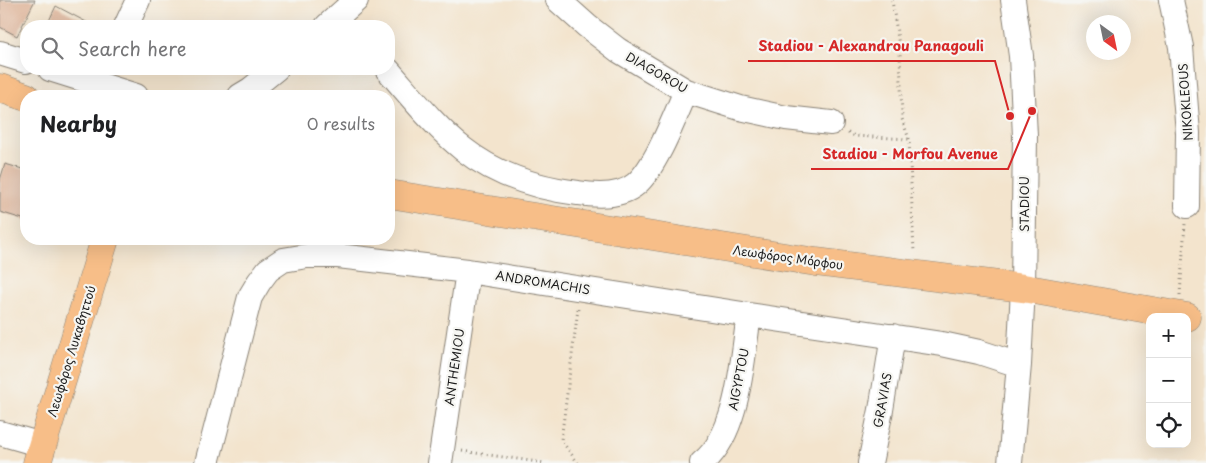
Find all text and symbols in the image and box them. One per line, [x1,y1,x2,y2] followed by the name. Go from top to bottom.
[1086,15,1131,60] north arrow
[20,20,395,75] search box
[748,32,995,61] callout: Stadiou - Alexandrou Panagouli
[38,34,66,62] icon: search
[78,34,187,62] text: Search here
[758,35,984,56] text: Stadiou - Alexandrou Panagouli
[623,47,691,97] street label: DIAGOROU
[1173,63,1197,141] street label: NIKOKLEOUS
[40,107,117,139] text: Nearby
[307,111,375,135] text: 0 results
[811,140,1008,169] callout: Stadiou - Morfou Avenue
[822,143,998,164] text: Stadiou - Morfou Avenue
[1015,176,1033,232] street label: STADIOU
[732,240,844,274] street label: Λεωφόρος Μόρφου
[494,266,592,298] street label: ANDROMACHIS
[42,283,100,419] street label: Λεωφόρος Λυκαβηττού
[1146,313,1191,448] map controls
[1146,313,1191,358] button: +
[440,327,468,407] street label: ANTHEMIOU
[723,346,753,412] street label: AIGYPTOU
[1146,358,1191,403] button: −
[868,371,896,429] street label: GRAVIAS
[1146,403,1191,448] button: locate

